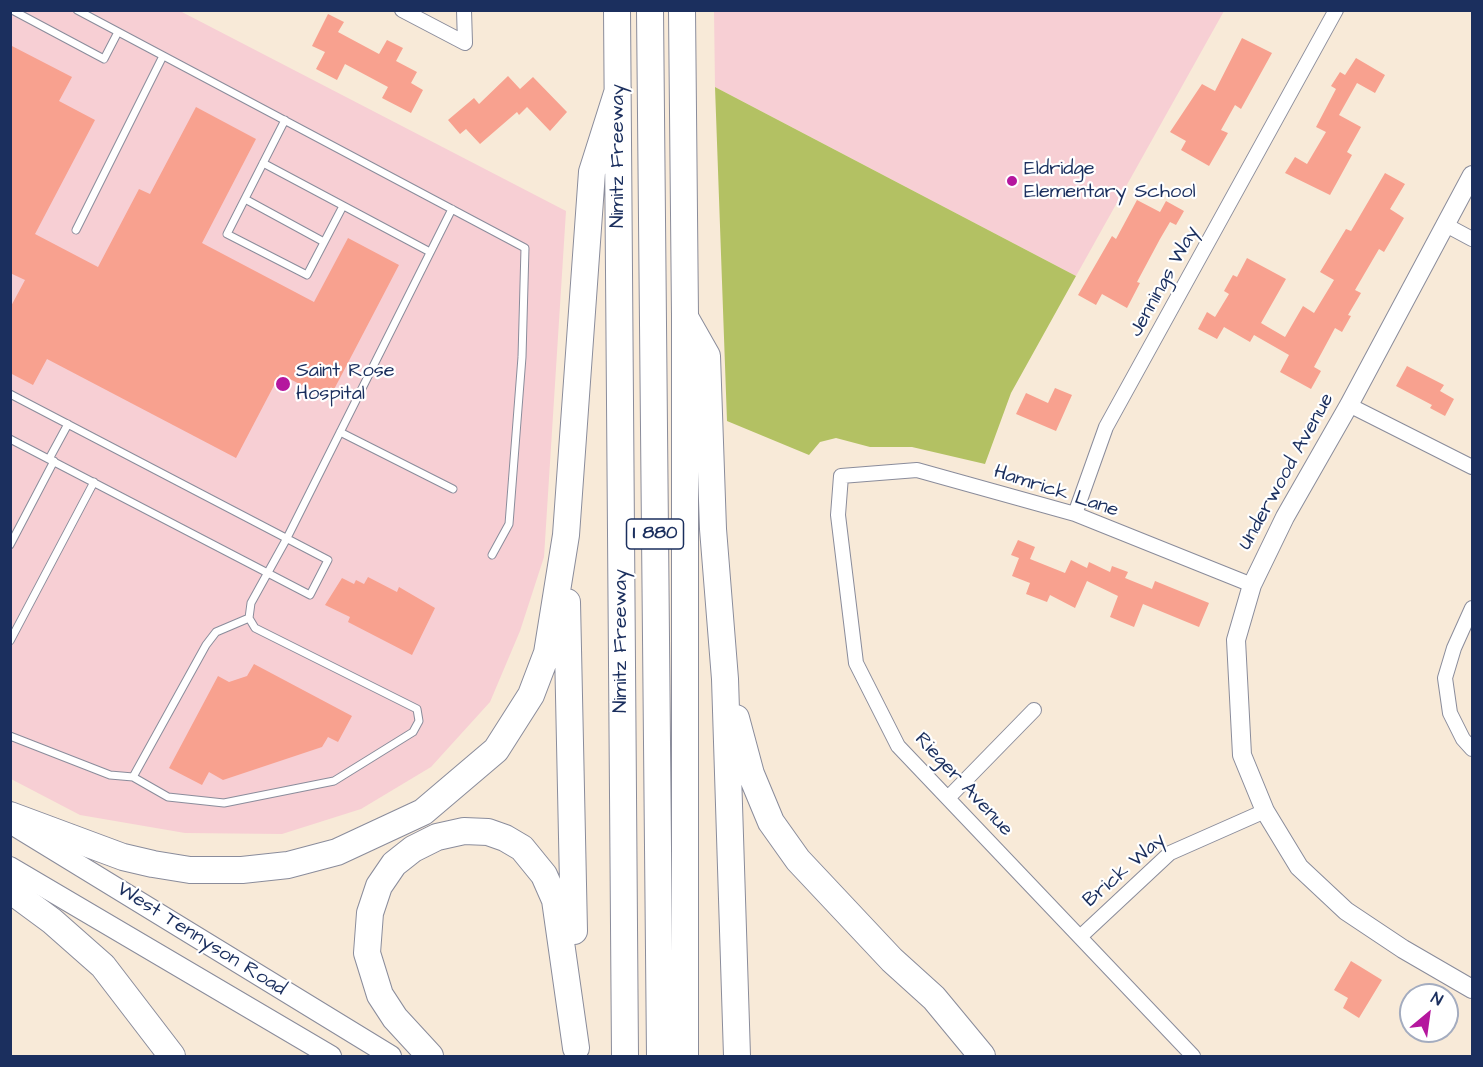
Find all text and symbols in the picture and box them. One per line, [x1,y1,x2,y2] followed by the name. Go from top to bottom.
[607,84,631,228] street label: Nimitz Freeway
[1024,158,1196,205] place label: Eldridge Elementary School
[1005,174,1019,188] marker: Eldridge Elementary School
[1125,223,1205,341] street label: Jennings Way
[296,360,395,407] place label: Saint Rose Hospital
[274,375,292,393] marker: Saint Rose Hospital
[1234,390,1340,554] street label: Underwood Avenue
[991,461,1121,523] street label: Hamrick Lane
[626,519,684,549] road number: I 880
[610,569,634,713] street label: Nimitz Freeway
[909,728,1017,842] street label: Rieger Avenue
[1079,829,1171,913] street label: Brick Way
[112,878,290,1002] street label: West Tennyson Road
[1399,983,1459,1043] north arrow
[1427,987,1446,1011] text: N

